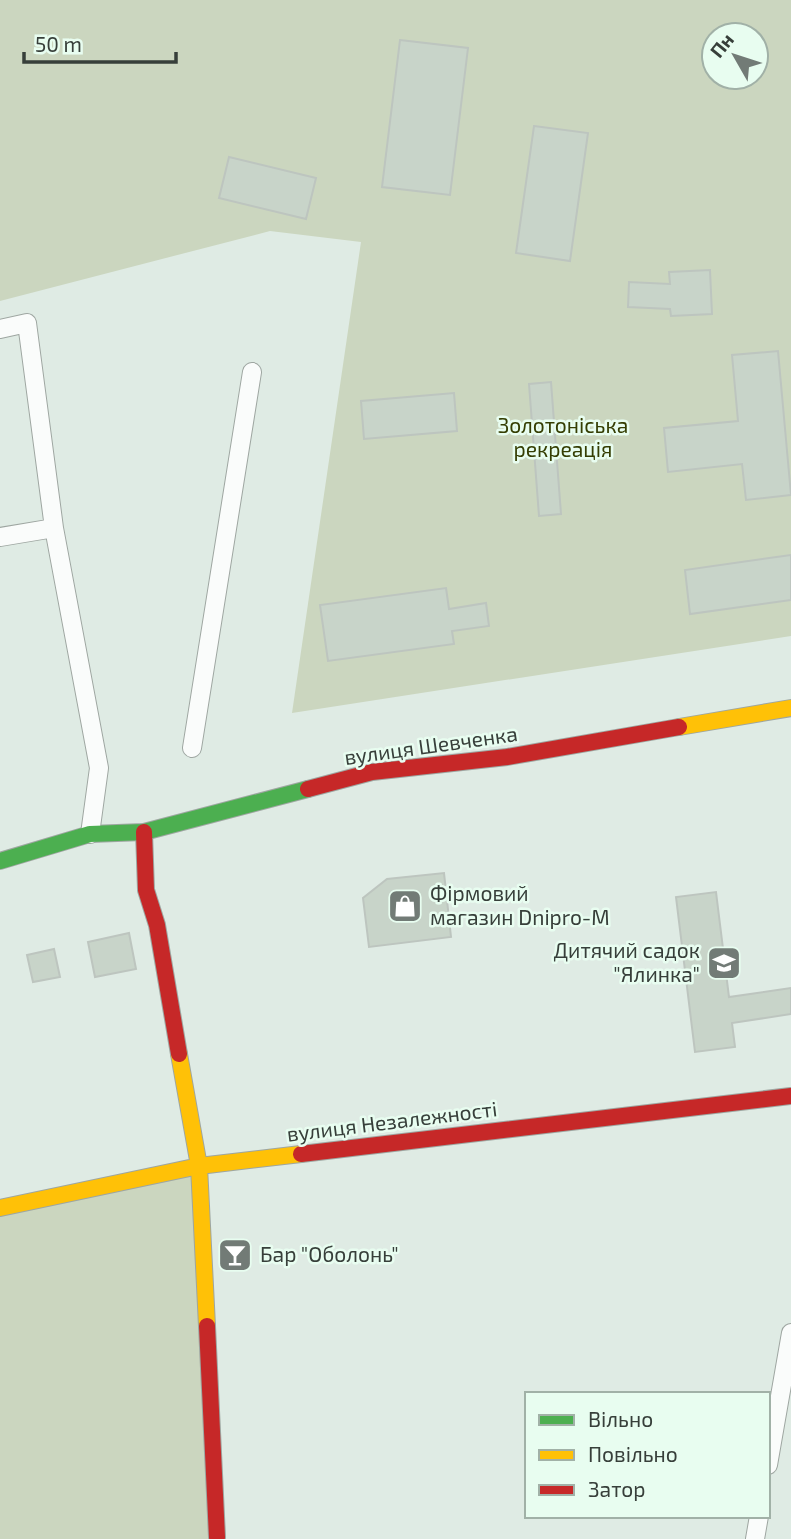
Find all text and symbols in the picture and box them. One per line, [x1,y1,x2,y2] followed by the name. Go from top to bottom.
[24,21,177,65] scale bar
[700,21,770,91] north arrow
[705,28,738,62] text: Пн
[35,31,82,56] text: 50 m
[498,412,628,461] park label: Золотоніська рекреація
[343,720,519,770] street label: вулиця Шевченка
[430,880,610,929] place label: Фірмовий магазин Dnipro-M
[386,887,424,925] shop icon: Фірмовий магазин Dnipro-M
[554,937,700,986] place label: Дитячий садок "Ялинка"
[705,944,743,982] school or university icon: Дитячий садок "Ялинка"
[285,1095,499,1147] street label: вулиця Незалежності
[216,1236,254,1274] bar icon: Бар "Оболонь"
[260,1241,399,1266] place label: Бар "Оболонь"
[525,1392,770,1518] legend
[588,1406,653,1431] text: Вільно
[588,1441,678,1466] text: Повільно
[588,1476,646,1501] text: Затор

